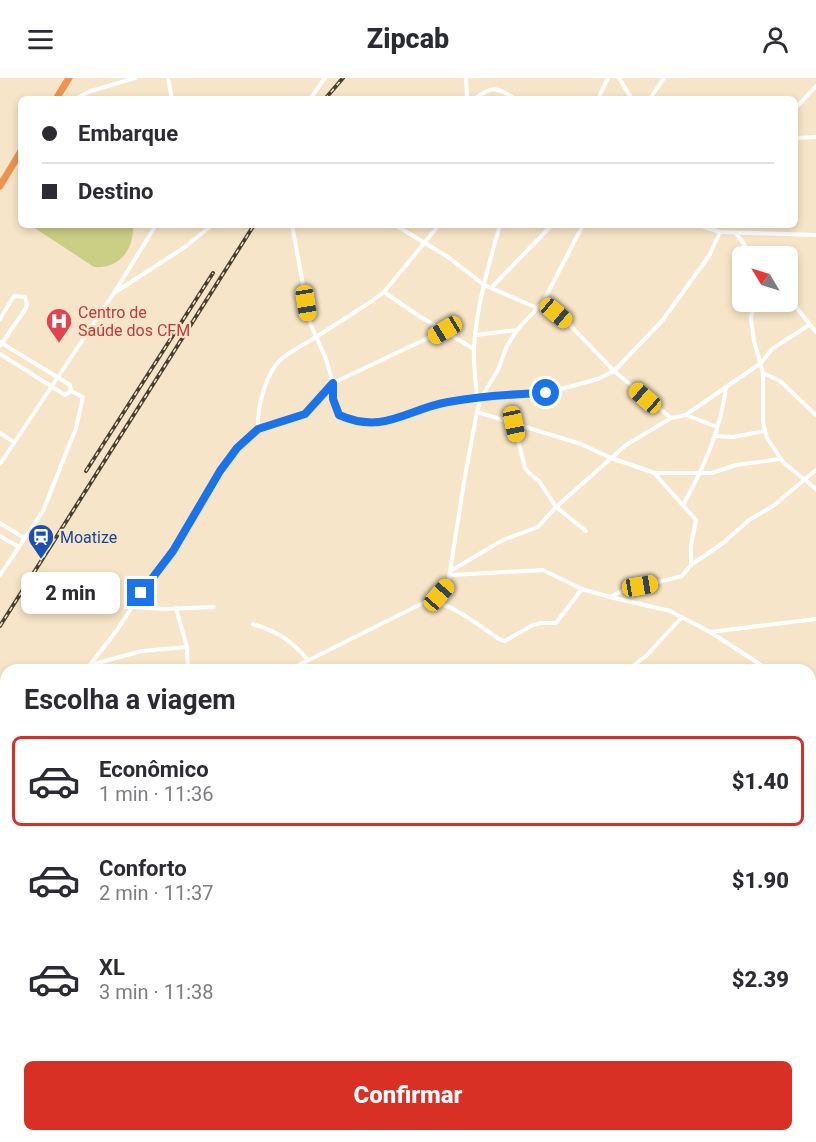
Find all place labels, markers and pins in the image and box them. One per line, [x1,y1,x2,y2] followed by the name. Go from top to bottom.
[78,303,190,340] place label: Centro de Saúde dos CFM
[44,306,74,344] hospital icon: Centro de Saúde dos CFM
[26,522,56,560] station icon: Moatize
[60,528,117,547] place label: Moatize

